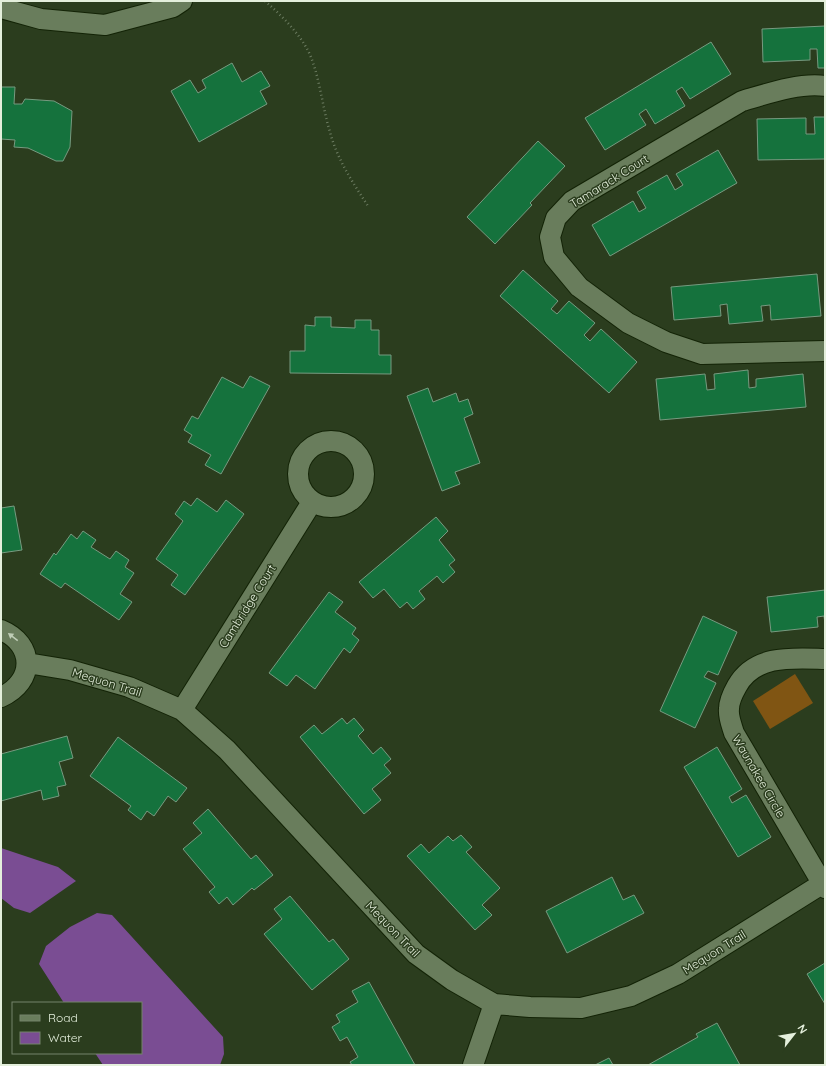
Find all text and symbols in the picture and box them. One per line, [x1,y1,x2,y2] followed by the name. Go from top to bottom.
[567,151,651,211] street label: Tamarack Court
[215,561,279,651] street label: Cambridge Court
[8,632,19,641] one-way arrow
[70,664,144,700] street label: Mequon Trail
[729,732,789,820] street label: Waunakee Circle
[363,898,423,960] street label: Mequon Trail
[680,927,748,977] street label: Mequon Trail
[12,1002,142,1054] legend
[48,1010,78,1025] text: Road
[774,1014,814,1054] north arrow
[794,1022,811,1036] text: N
[48,1030,83,1045] text: Water

